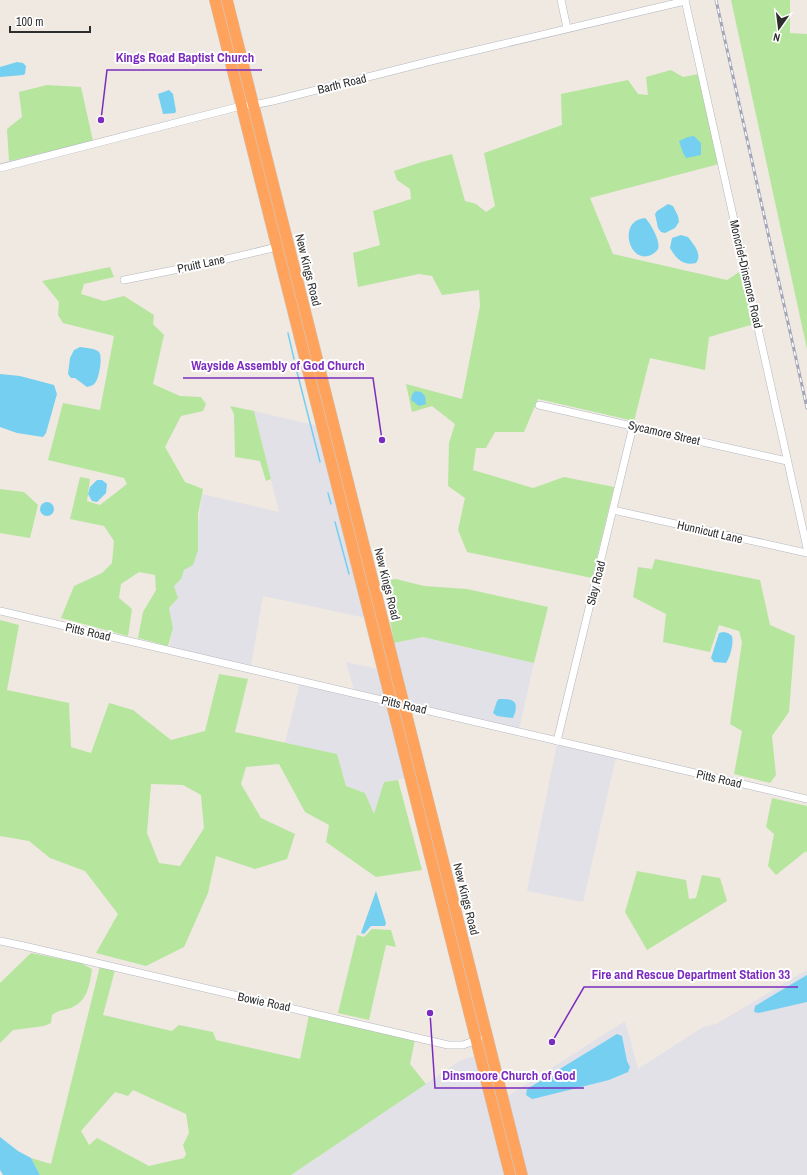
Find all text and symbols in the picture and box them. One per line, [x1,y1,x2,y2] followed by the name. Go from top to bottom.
[10,8,90,34] scale bar
[759,8,799,48] north arrow
[16,14,43,30] text: 100 m
[772,30,781,45] text: N
[107,45,262,70] callout: Kings Road Baptist Church
[116,49,254,66] text: Kings Road Baptist Church
[316,70,368,98] street label: Barth Road
[726,218,766,330] street label: Moncrief-Dinsmore Road
[291,232,325,308] street label: New Kings Road
[176,251,226,277] street label: Pruitt Lane
[183,353,373,378] callout: Wayside Assembly of God Church
[191,357,365,374] text: Wayside Assembly of God Church
[626,417,702,449] street label: Sycamore Street
[676,517,744,547] street label: Hunnicutt Lane
[370,546,404,622] street label: New Kings Road
[583,559,609,607] street label: Slay Road
[64,619,112,645] street label: Pitts Road
[380,692,428,718] street label: Pitts Road
[695,766,743,792] street label: Pitts Road
[449,861,483,937] street label: New Kings Road
[584,962,798,987] callout: Fire and Rescue Department Station 33
[592,966,790,983] text: Fire and Rescue Department Station 33
[236,989,292,1015] street label: Bowie Road
[435,1063,584,1088] callout: Dinsmoore Church of God
[442,1067,576,1084] text: Dinsmoore Church of God

